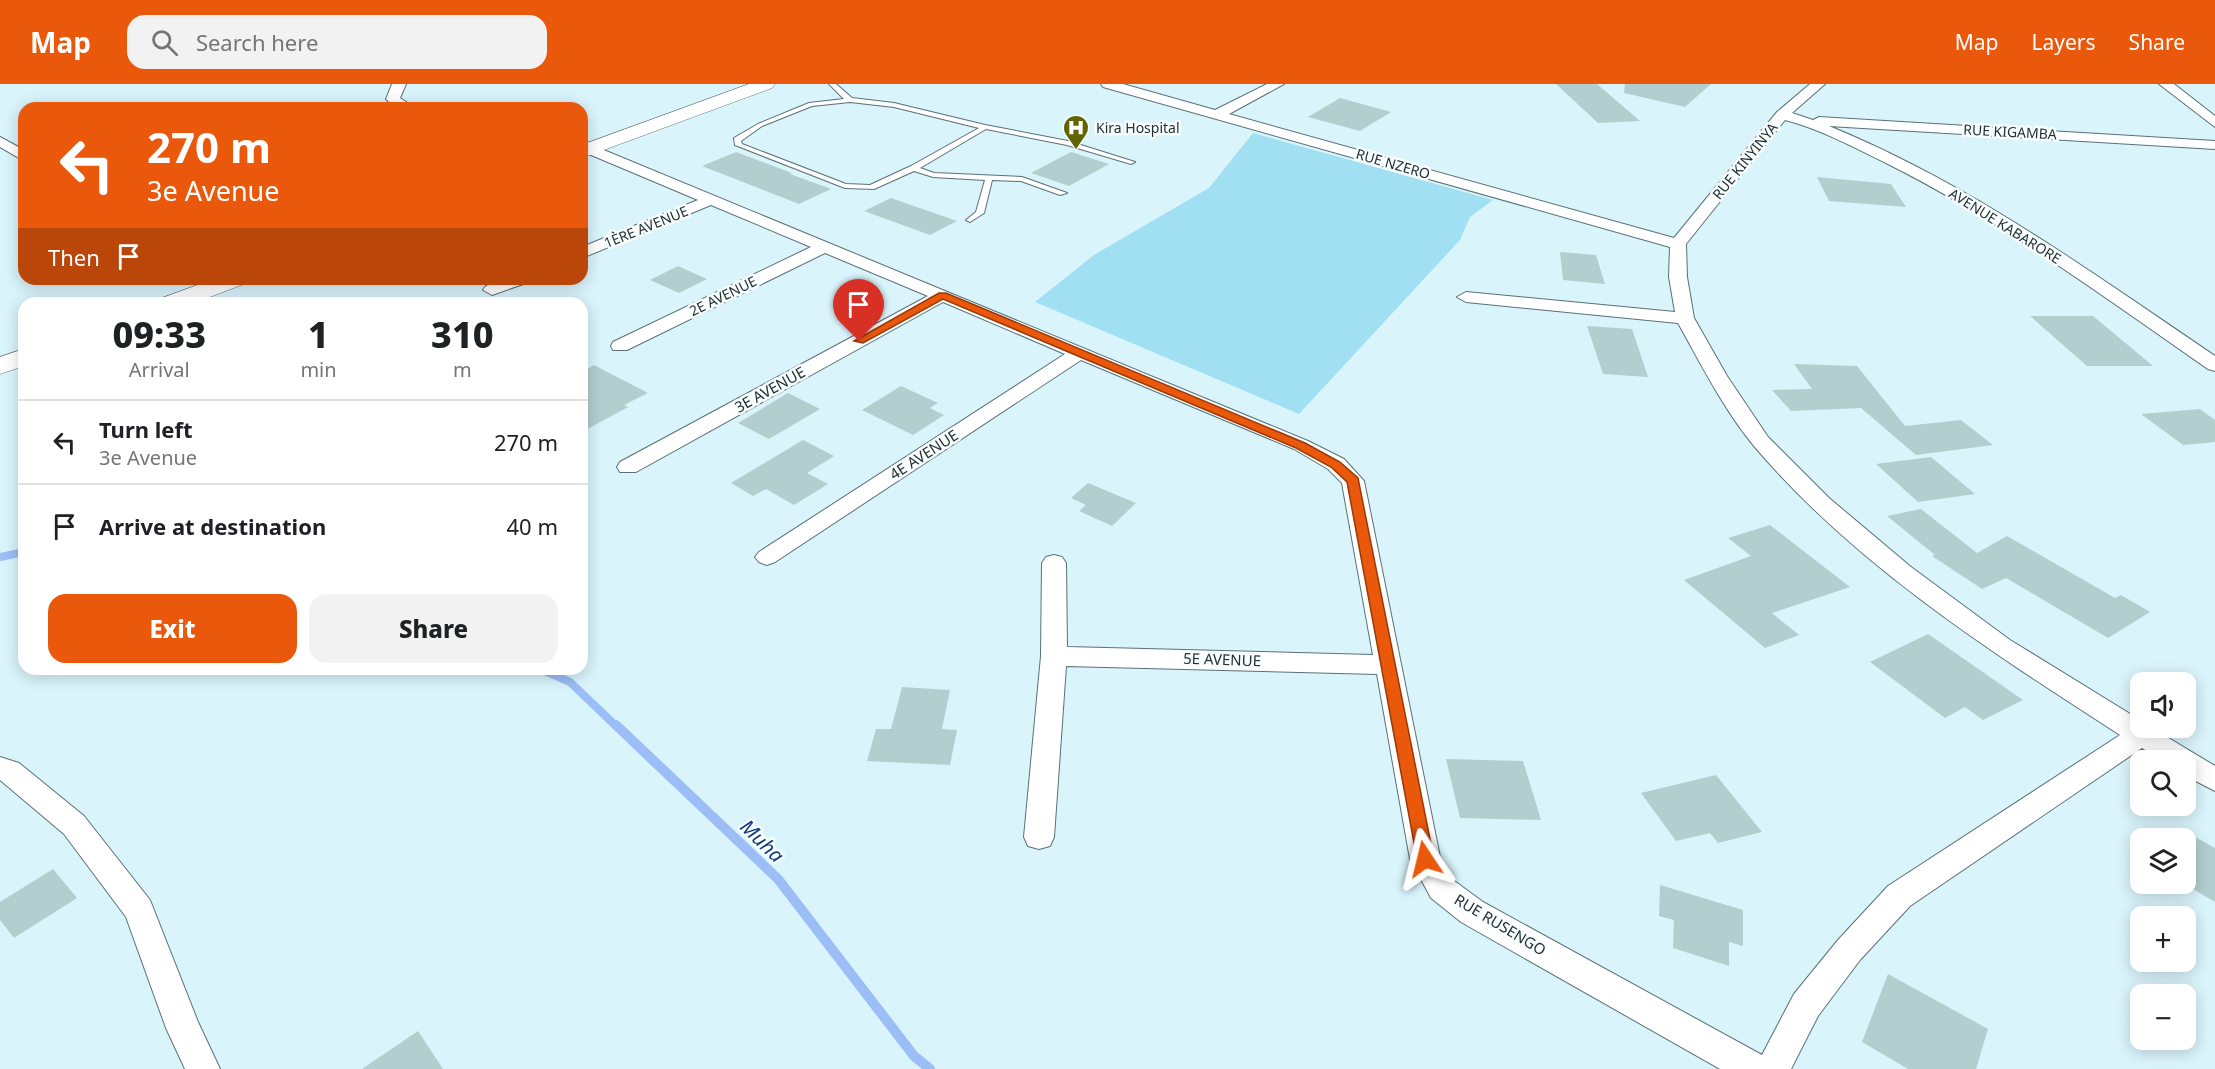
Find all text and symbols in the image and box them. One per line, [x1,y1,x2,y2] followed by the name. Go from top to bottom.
[127,15,547,69] search box
[30,23,91,61] text: Map
[148,26,181,59] icon: search
[196,27,318,57] text: Search here
[1955,28,1999,56] text: Map
[2032,28,2096,56] text: Layers
[2129,28,2185,56] text: Share
[1061,113,1091,151] hospital icon: Kira Hospital
[147,118,271,175] text: 270 m
[1096,118,1180,137] place label: Kira Hospital
[1708,118,1782,203] street label: RUE KINYINYA
[1963,120,2057,143] street label: RUE KIGAMBA
[48,126,126,204] icon: left
[1354,144,1433,183] street label: RUE NZERO
[147,172,280,209] text: 3e Avenue
[1946,183,2065,268] street label: AVENUE KABARORE
[601,201,691,252] street label: 1ÈRE AVENUE
[112,240,145,273] icon: arrive
[48,242,100,272] text: Then
[686,271,760,320] street label: 2E AVENUE
[833,279,884,341] pin
[842,288,875,321] icon: arrive
[112,310,206,359] text: 09:33
[308,310,329,359] text: 1
[431,310,494,359] text: 310
[129,356,190,383] text: Arrival
[300,356,337,383] text: min
[453,356,472,383] text: m
[731,362,808,417] street label: 3E AVENUE
[99,414,193,444] text: Turn left
[885,425,962,484] street label: 4E AVENUE
[48,426,81,459] icon: left
[494,427,558,457] text: 270 m
[99,444,197,471] text: 3e Avenue
[48,510,81,543] icon: arrive
[99,511,326,541] text: Arrive at destination
[507,511,558,541] text: 40 m
[48,594,297,663] button: Exit
[309,594,558,663] button: Share
[1183,648,1261,670] street label: 5E AVENUE
[2130,672,2196,1050] map controls
[2130,672,2196,738] button: sound
[2130,750,2196,816] button: search
[735,813,790,868] water label: Muha
[1393,827,1457,891] position arrow
[2130,828,2196,894] button: layers
[1451,889,1550,959] street label: RUE RUSENGO
[2130,906,2196,972] button: +
[2130,984,2196,1050] button: −

